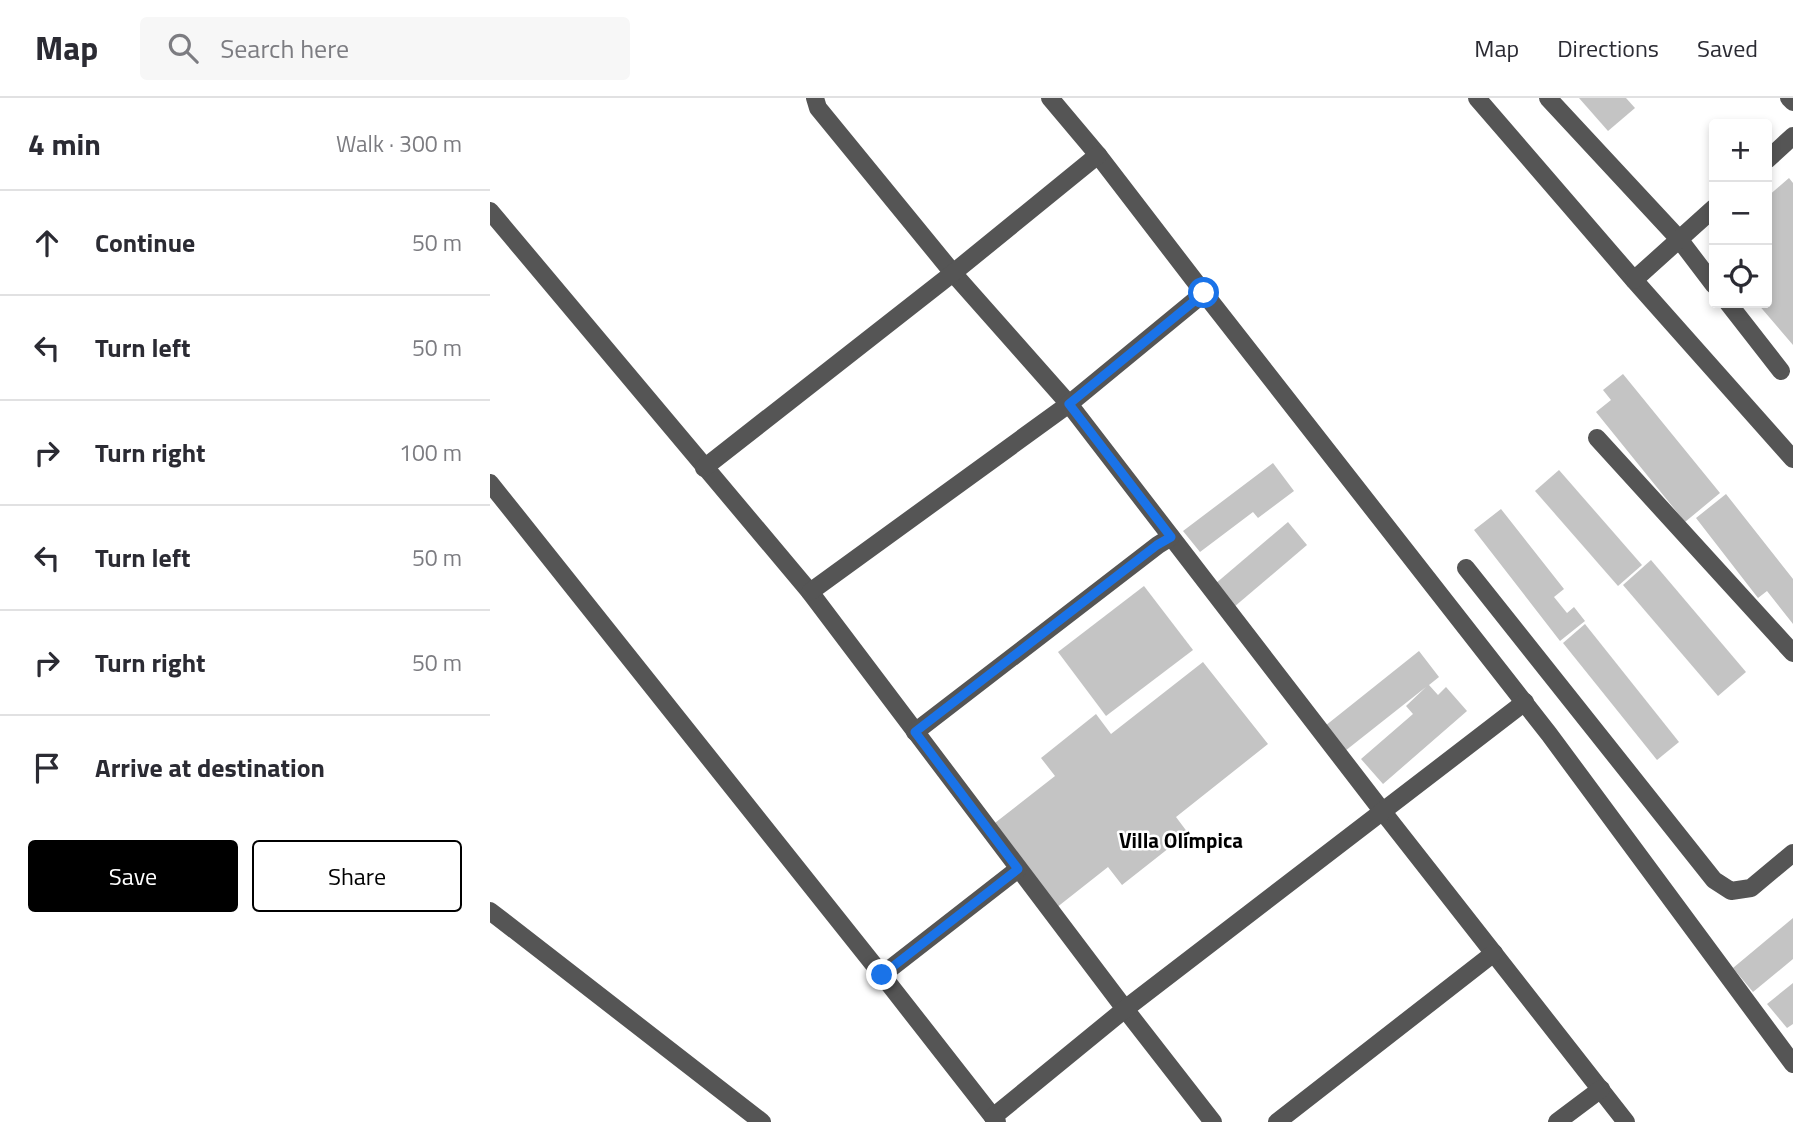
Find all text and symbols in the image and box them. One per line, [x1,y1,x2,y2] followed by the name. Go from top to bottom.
[140,17,630,80] search box
[35,23,98,73] text: Map
[164,29,202,67] icon: search
[220,29,349,68] text: Search here
[1474,30,1519,66] text: Map
[1557,30,1659,66] text: Directions
[1697,30,1758,66] text: Saved
[1709,119,1772,308] map controls
[1709,119,1772,182] button: +
[28,121,101,167] text: 4 min
[336,126,462,161] text: Walk · 300 m
[1709,182,1772,245] button: −
[95,223,195,262] text: Continue
[28,224,66,262] icon: ahead
[412,225,462,260] text: 50 m
[1709,245,1772,308] button: locate
[1188,277,1219,308] route start
[95,328,190,367] text: Turn left
[28,329,66,367] icon: left
[412,330,462,365] text: 50 m
[95,433,206,472] text: Turn right
[28,434,66,472] icon: right
[399,435,462,470] text: 100 m
[95,538,190,577] text: Turn left
[28,539,66,577] icon: left
[412,540,462,575] text: 50 m
[95,643,206,682] text: Turn right
[28,644,66,682] icon: right
[412,645,462,680] text: 50 m
[95,748,325,787] text: Arrive at destination
[28,749,66,787] icon: arrive
[1119,824,1243,856] district label: Villa Olímpica
[28,840,238,912] button: Save
[252,840,462,912] button: Share
[866,959,897,990] route end

